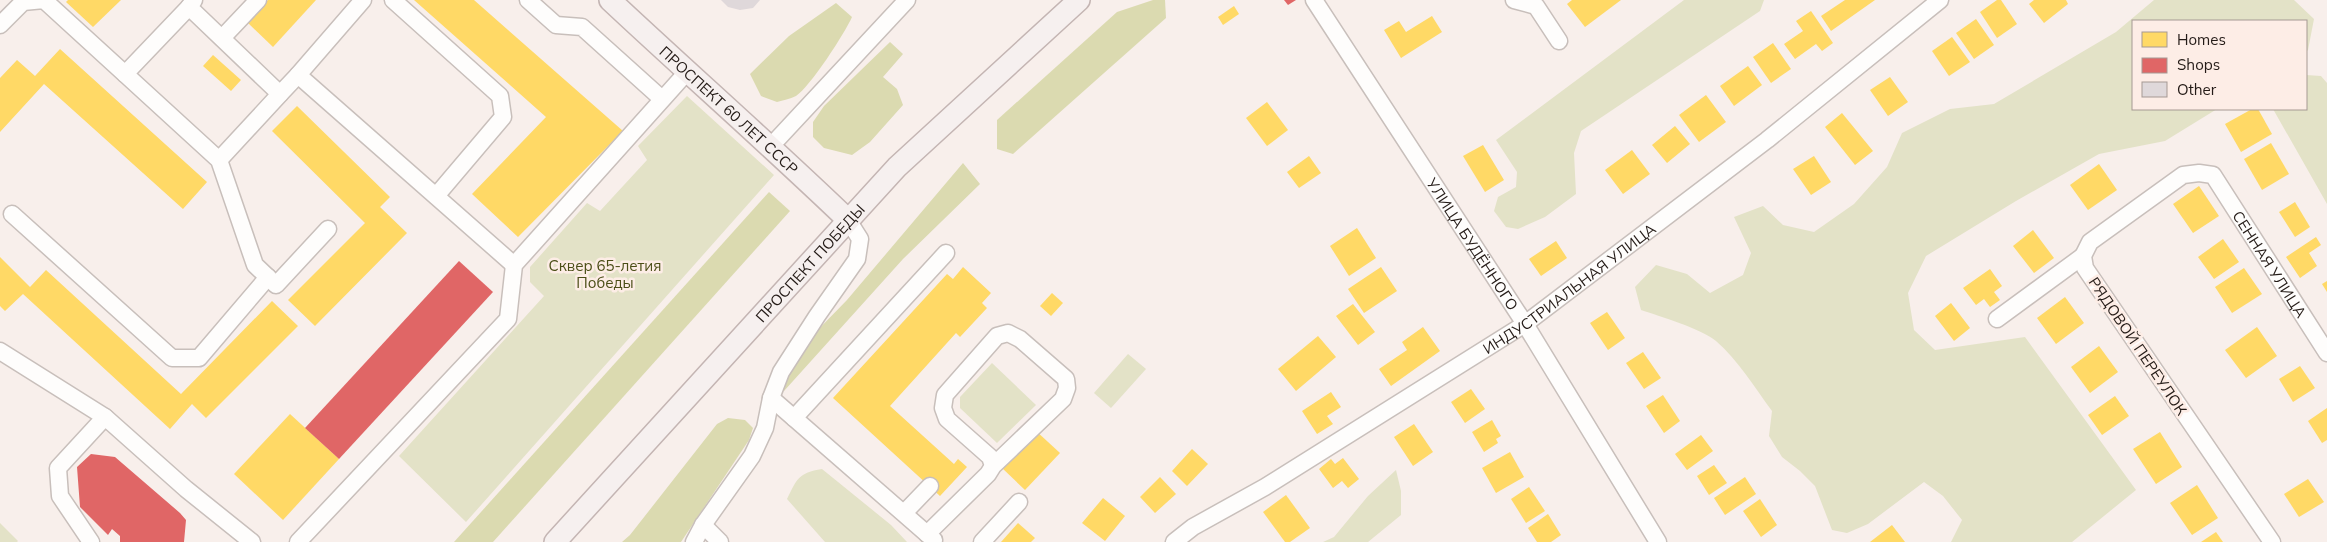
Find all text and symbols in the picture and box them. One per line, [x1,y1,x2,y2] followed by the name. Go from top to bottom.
[2132,20,2307,110] legend
[2177,30,2226,49] text: Homes
[656,41,803,178] street label: ПРОСПЕКТ 60 ЛЕТ СССР
[2177,55,2220,74] text: Shops
[2177,80,2217,99] text: Other
[1422,173,1523,314] street label: УЛИЦА БУДЁННОГО
[751,200,868,326] street label: ПРОСПЕКТ ПОБЕДЫ
[2229,207,2311,321] street label: СЕННАЯ УЛИЦА
[1479,219,1659,358] street label: ИНДУСТРИАЛЬНАЯ УЛИЦА
[549,256,662,292] park label: Сквер 65-летия Победы
[2085,273,2191,419] street label: РЯДОВОЙ ПЕРЕУЛОК

